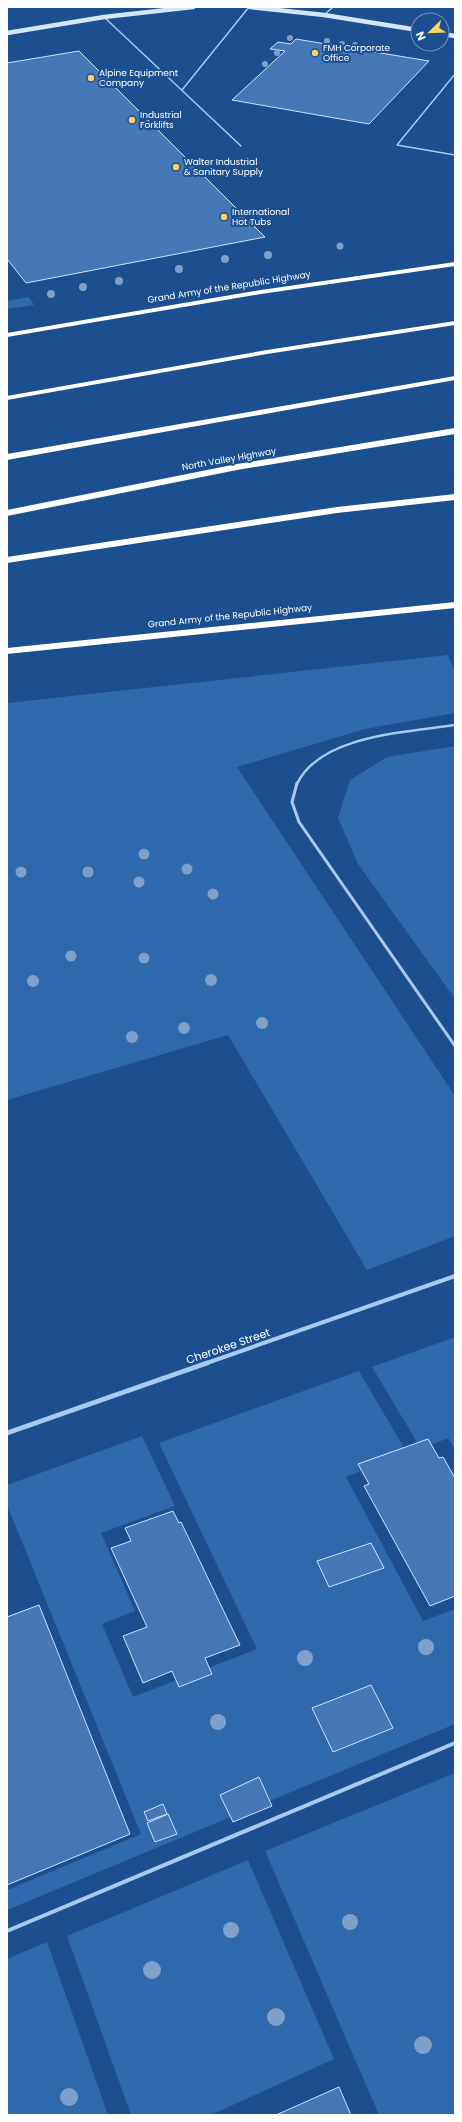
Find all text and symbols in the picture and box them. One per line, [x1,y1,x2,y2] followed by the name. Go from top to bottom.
[410,12,450,52] north arrow
[412,29,430,43] text: N
[323,42,391,64] place label: FMH Corporate Office
[310,48,320,58] marker: FMH Corporate Office
[99,67,178,89] place label: Alpine Equipment Company
[86,73,96,83] marker: Alpine Equipment Company
[140,109,182,131] place label: Industrial Forklifts
[127,115,137,125] marker: Industrial Forklifts
[184,156,263,178] place label: Walter Industrial & Sanitary Supply
[171,162,181,172] marker: Walter Industrial & Sanitary Supply
[232,206,289,228] place label: International Hot Tubs
[219,212,229,222] marker: International Hot Tubs
[147,268,311,306] street label: Grand Army of the Republic Highway
[181,445,277,473] street label: North Valley Highway
[147,601,313,631] street label: Grand Army of the Republic Highway
[184,1324,272,1368] street label: Cherokee Street

